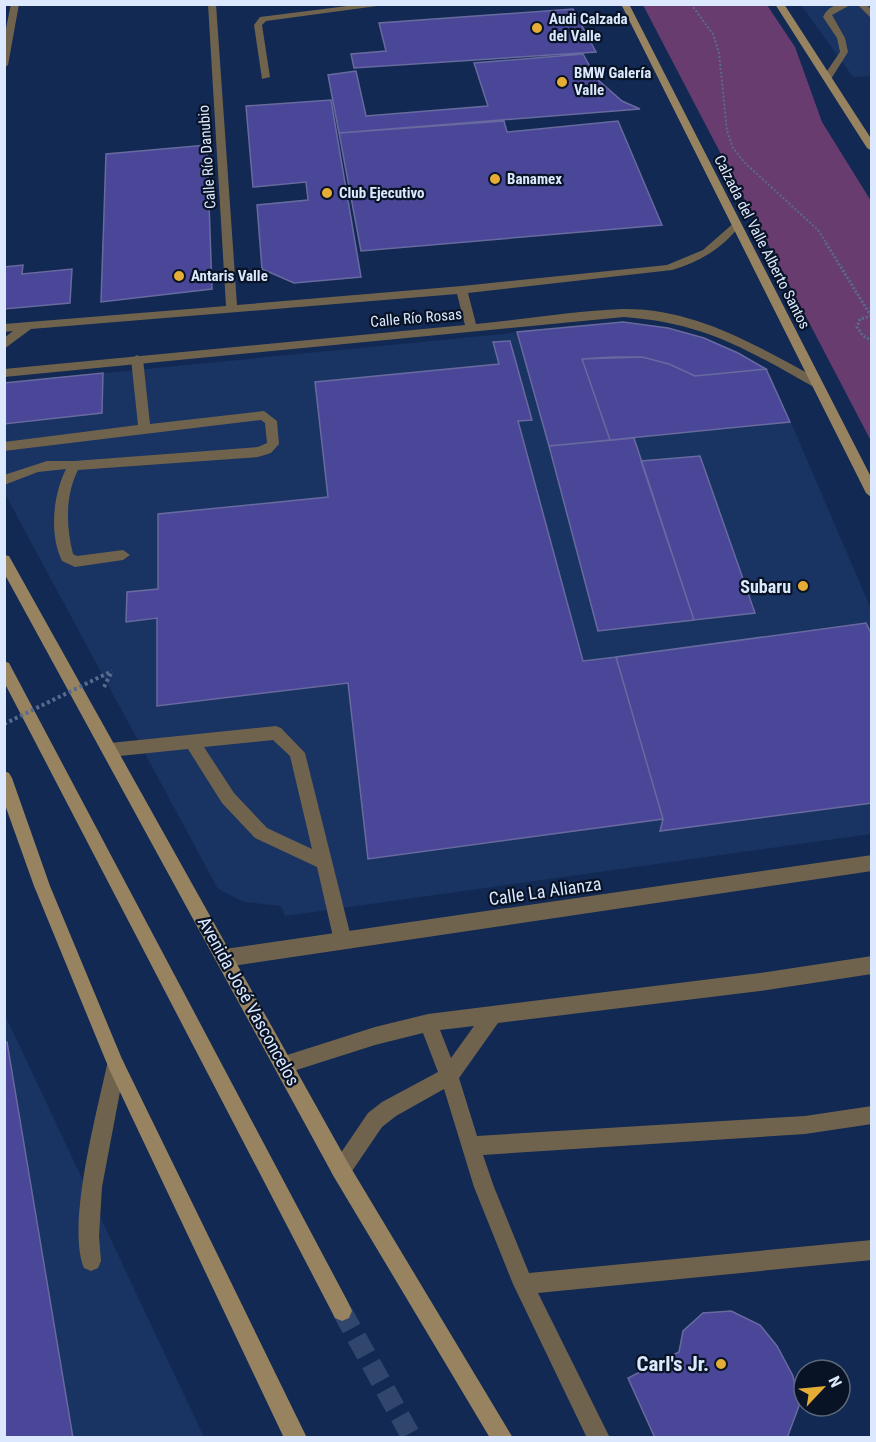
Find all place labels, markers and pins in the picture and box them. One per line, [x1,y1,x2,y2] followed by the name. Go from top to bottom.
[549,10,628,45] place label: Audi Calzada del Valle
[530,21,544,35] marker: Audi Calzada del Valle
[574,64,651,99] place label: BMW Galería Valle
[555,75,569,89] marker: BMW Galería Valle
[507,170,562,188] place label: Banamex
[488,172,502,186] marker: Banamex
[339,184,425,202] place label: Club Ejecutivo
[320,186,334,200] marker: Club Ejecutivo
[191,267,268,285] place label: Antaris Valle
[172,269,186,283] marker: Antaris Valle
[740,576,791,597] place label: Subaru
[796,579,810,593] marker: Subaru
[636,1352,709,1376] place label: Carl's Jr.
[714,1357,728,1371] marker: Carl's Jr.

